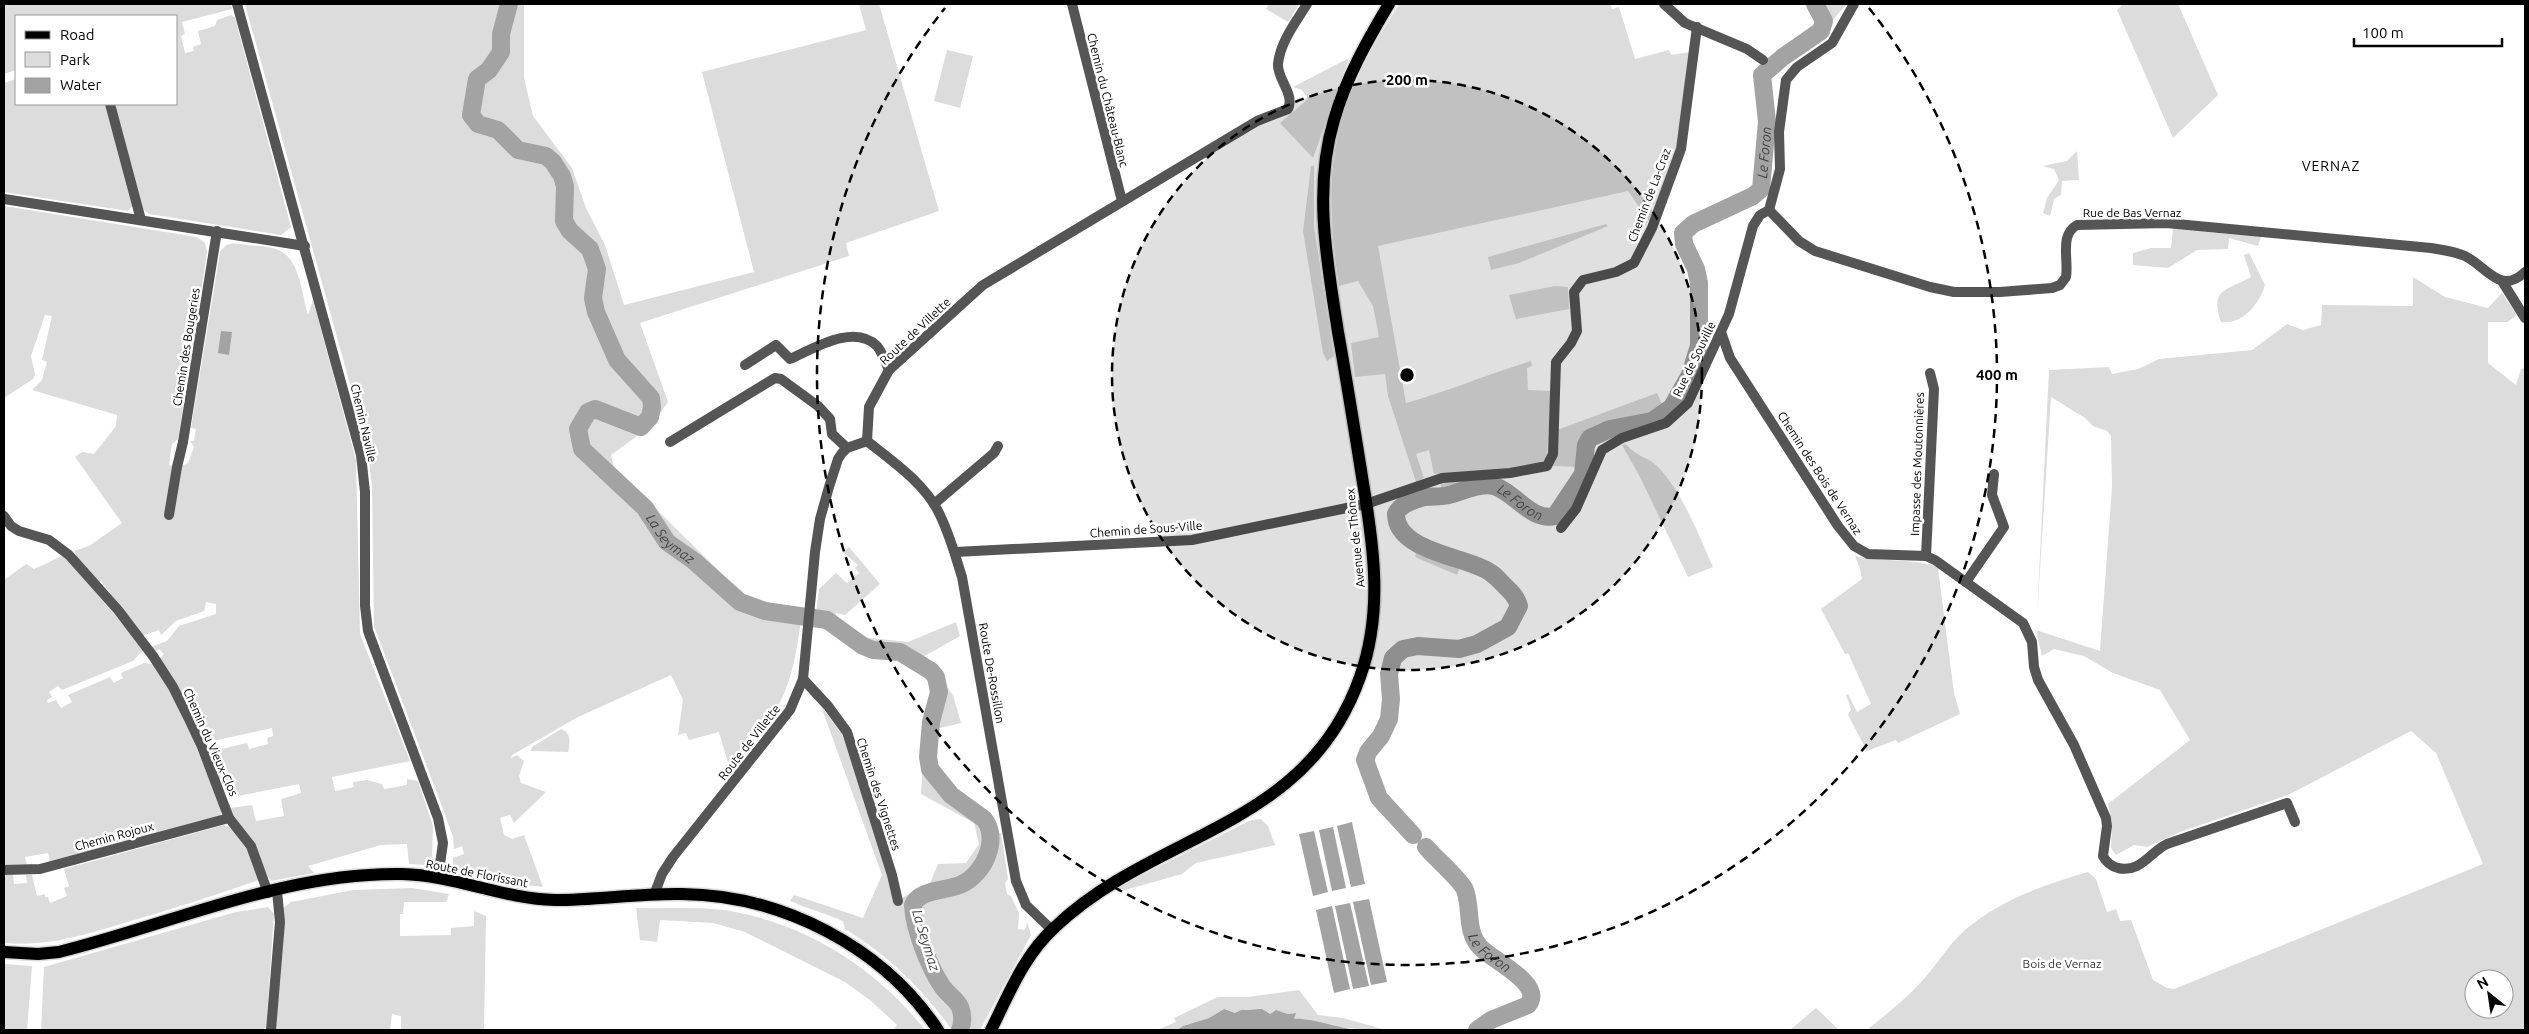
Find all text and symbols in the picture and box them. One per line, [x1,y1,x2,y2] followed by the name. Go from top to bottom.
[15,15,178,105] legend
[2354,15,2502,47] scale bar
[2362,24,2404,41] text: 100 m
[60,26,95,43] text: Road
[1085,32,1131,169] street label: Chemin du Château-Blanc
[60,51,90,68] text: Park
[1386,71,1428,88] text: 200 m
[60,76,101,93] text: Water
[1754,126,1775,179] water label: Le Foron
[1625,146,1673,244] street label: Chemin de La-Craz
[2302,158,2360,174] district label: VERNAZ
[2083,206,2182,219] street label: Rue de Bas Vernaz
[170,287,202,407] street label: Chemin des Bougeries
[877,295,953,367] street label: Route de Villette
[1670,319,1718,399] street label: Rue de Souville
[1398,366,1416,384] centre of rings
[1976,366,2018,383] text: 400 m
[349,383,379,463] street label: Chemin Naville
[1908,392,1926,536] street label: Impasse des Moutonnières
[1775,409,1865,537] street label: Chemin des Bois de Vernaz
[1495,481,1545,524] water label: Le Foron
[1343,488,1367,588] street label: Avenue de Thônex
[643,511,698,567] water label: La Seymaz
[1089,519,1203,539] street label: Chemin de Sous-Ville
[977,622,1007,724] street label: Route De-Rossillon
[181,686,241,798] street label: Chemin du Vieux-Clos
[716,702,782,782] street label: Route de Villette
[855,736,903,852] street label: Chemin des Vignettes
[73,819,155,853] street label: Chemin Rojoux
[425,857,530,889] street label: Route de Florissant
[909,907,943,973] water label: La Seymaz
[1465,931,1514,975] water label: Le Foron
[2023,957,2102,970] park label: Bois de Vernaz
[2464,969,2514,1019] north arrow
[2474,973,2491,992] text: N

